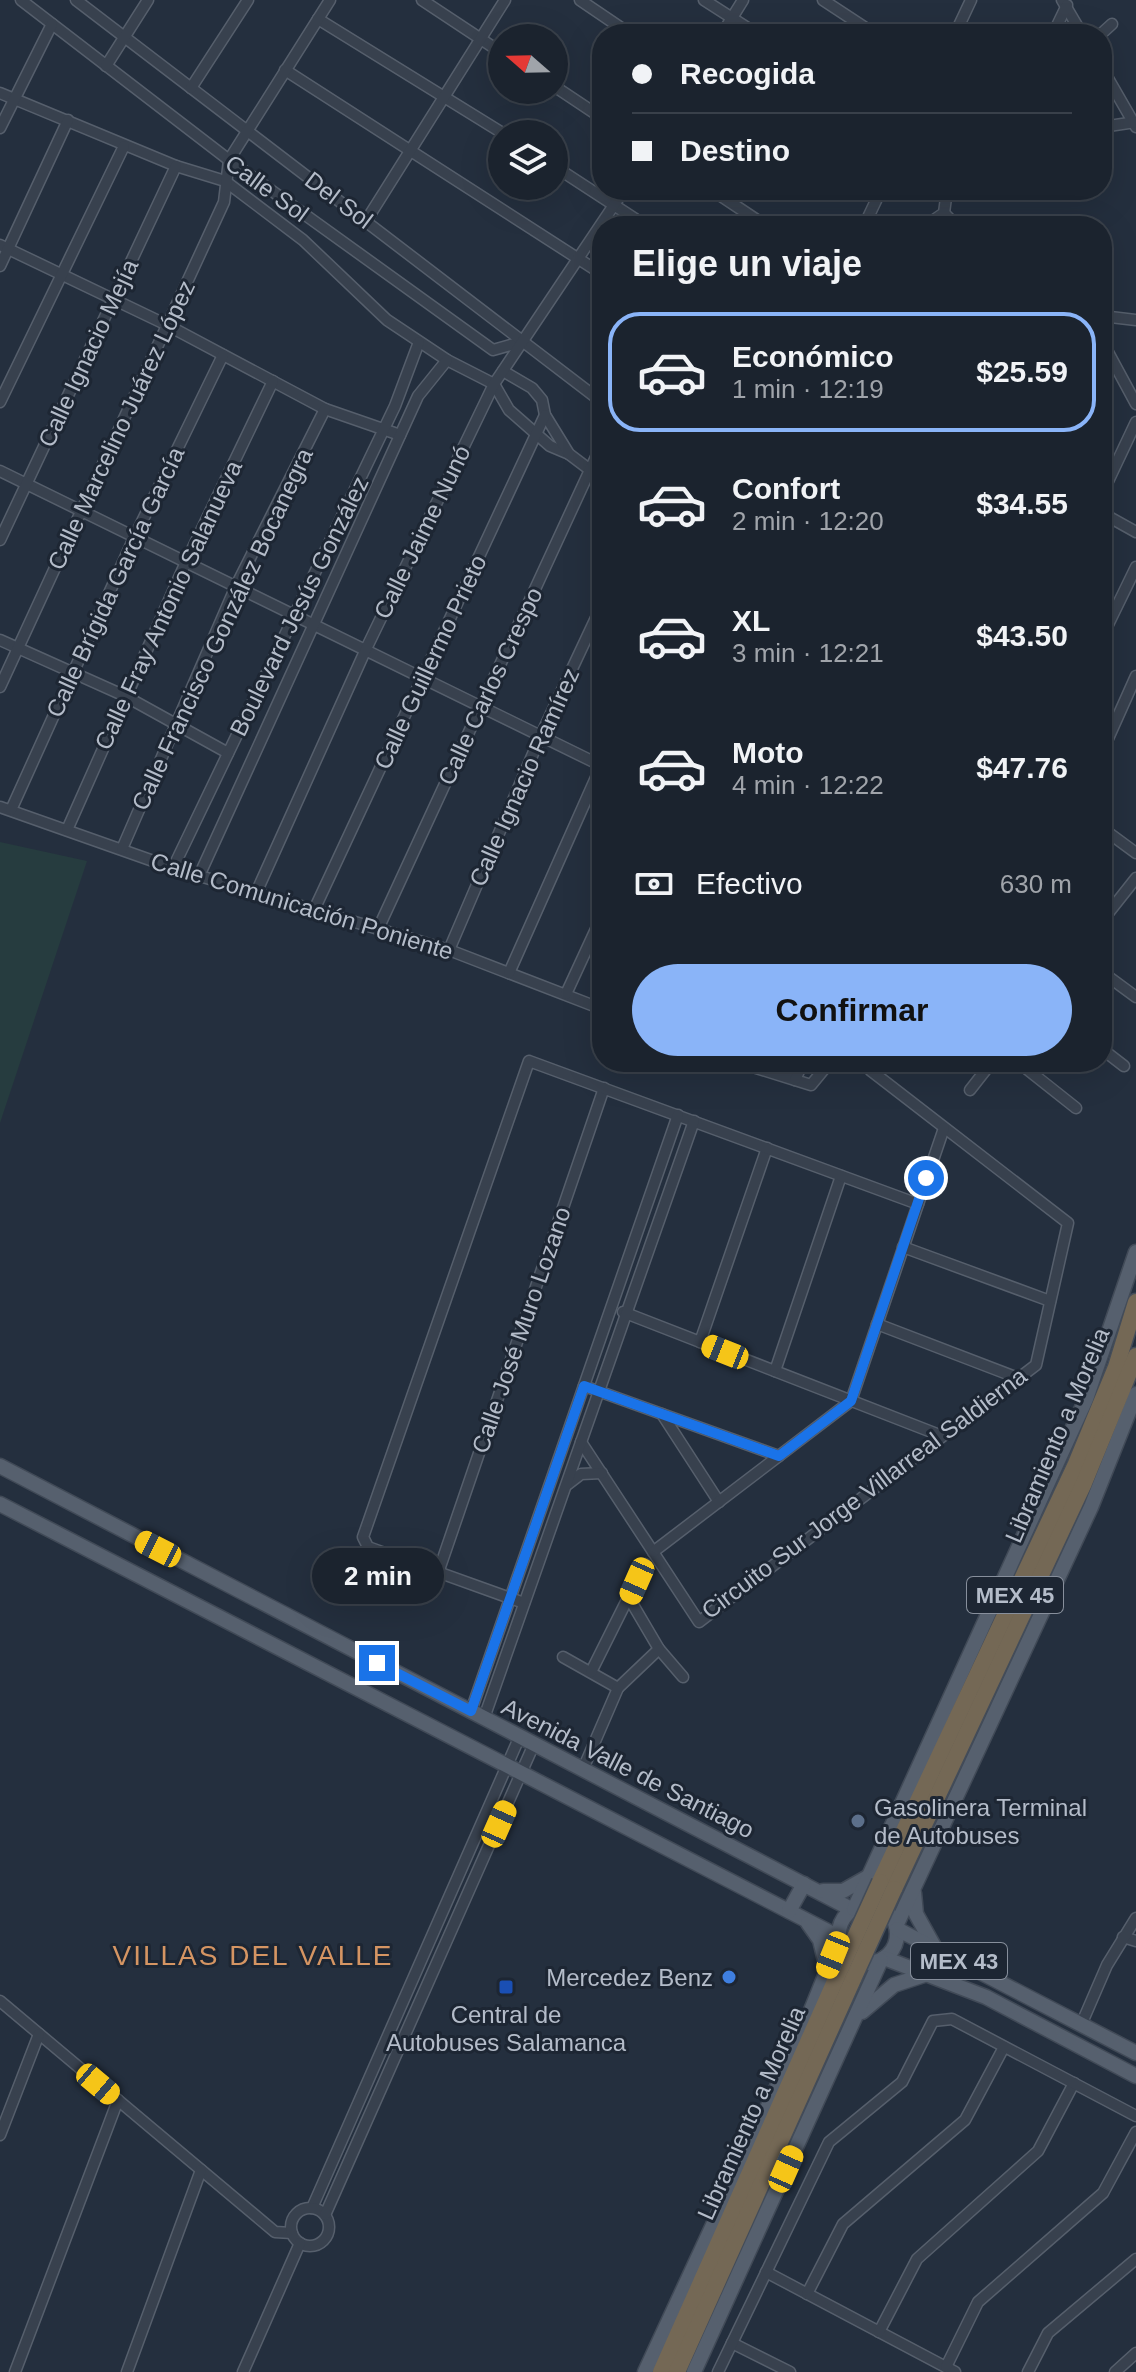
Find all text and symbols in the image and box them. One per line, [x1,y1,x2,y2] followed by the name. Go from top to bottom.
[488,24,568,104] north arrow
[488,24,568,200] map controls
[680,57,815,90] text: Recogida
[488,120,568,200] button: layers
[680,134,790,167] text: Destino
[220,149,314,227] street label: Calle Sol
[300,166,378,234] street label: Del Sol
[632,243,862,284] text: Elige un viaje
[33,254,144,451] street label: Calle Ignacio Mejía
[42,276,200,574] street label: Calle Marcelino Juárez López
[636,336,708,408] icon: car
[732,340,894,373] text: Económico
[976,355,1068,388] text: $25.59
[732,374,884,404] text: 1 min · 12:19
[368,441,476,623] street label: Calle Jaime Nunó
[40,442,190,721] street label: Calle Brígida García García
[126,443,318,814] street label: Calle Francisco González Bocanegra
[89,455,247,754] street label: Calle Fray Antonio Salanueva
[636,468,708,540] icon: car
[224,472,374,740] street label: Boulevard Jesús González
[732,472,840,505] text: Confort
[976,487,1068,520] text: $34.55
[732,506,884,536] text: 2 min · 12:20
[368,551,492,773] street label: Calle Guillermo Prieto
[432,583,548,789] street label: Calle Carlos Crespo
[636,600,708,672] icon: car
[732,604,770,637] text: XL
[976,619,1068,652] text: $43.50
[732,638,884,668] text: 3 min · 12:21
[464,664,584,890] street label: Calle Ignacio Ramírez
[636,732,708,804] icon: car
[732,736,804,769] text: Moto
[976,751,1068,784] text: $47.76
[732,770,884,800] text: 4 min · 12:22
[148,847,456,965] street label: Calle Comunicación Poniente
[632,862,676,906] icon: cash
[696,867,803,900] text: Efectivo
[1000,869,1072,899] text: 630 m
[632,964,1072,1056] button: Confirmar
[908,1160,944,1196] route start
[466,1203,576,1457] street label: Calle José Muro Lozano
[999,1323,1115,1546] street label: Libramiento a Morelia
[698,1332,752,1372] car
[696,1362,1032,1624] street label: Circuito Sur Jorge Villarreal Saldierna
[131,1527,185,1571] car
[311,1547,443,1603] callout: 2 min
[616,1554,658,1608] car
[344,1561,412,1591] text: 2 min
[967,1577,1063,1613] road number: MEX 45
[359,1645,395,1681] route end
[497,1693,759,1843] street label: Avenida Valle de Santiago
[874,1794,1087,1849] place label: Gasolinera Terminal de Autobuses
[478,1797,520,1851] car
[849,1812,867,1830] marker: Gasolinera Terminal de Autobuses
[813,1928,853,1982] car
[112,1940,394,1971] district label: VILLAS DEL VALLE
[911,1943,1007,1979] road number: MEX 43
[546,1964,713,1991] place label: Mercedez Benz
[720,1968,738,1986] marker: Mercedez Benz
[497,1978,515,1996] marker: Central de Autobuses Salamanca
[386,2001,627,2056] place label: Central de Autobuses Salamanca
[692,2002,811,2224] street label: Libramiento a Morelia
[72,2059,124,2109] car
[765,2142,807,2196] car

